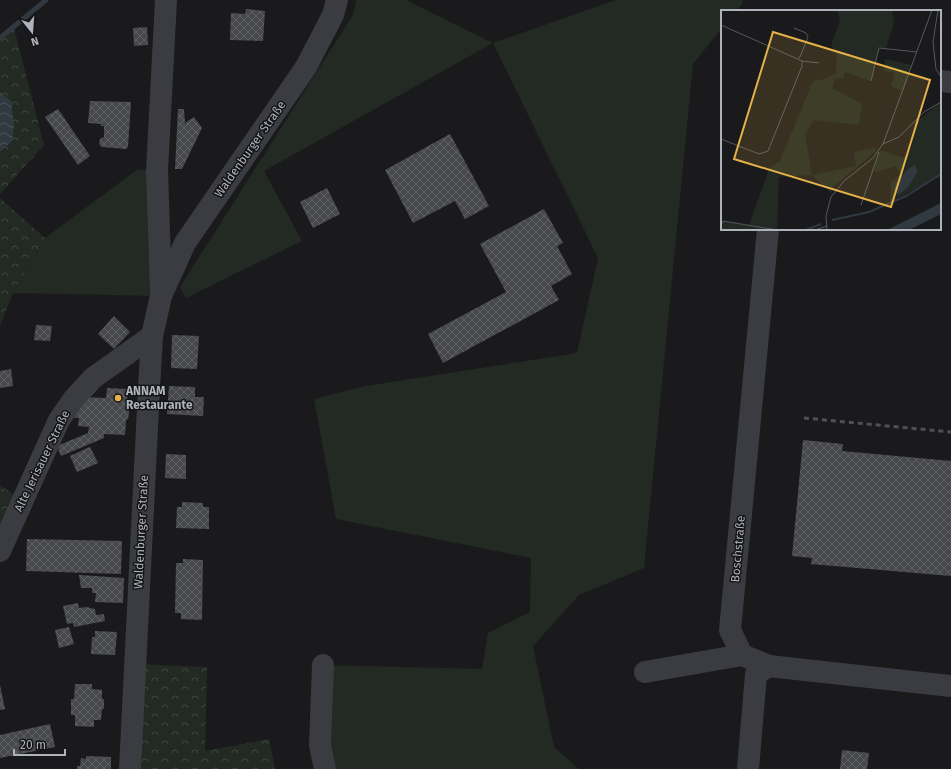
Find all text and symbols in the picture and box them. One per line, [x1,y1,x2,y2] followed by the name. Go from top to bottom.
[721,10,941,230] inset map
[12,12,52,52] north arrow
[29,34,40,48] text: N
[211,98,289,200] street label: Waldenburger Straße
[125,384,193,412] place label: ANNAM Restaurante
[113,393,123,403] marker: ANNAM Restaurante
[11,408,73,514] street label: Alte Jerisauer Straße
[131,475,151,589] street label: Waldenburger Straße
[728,515,748,583] street label: Boschstraße
[14,731,65,757] scale bar
[20,738,46,752] text: 20 m

